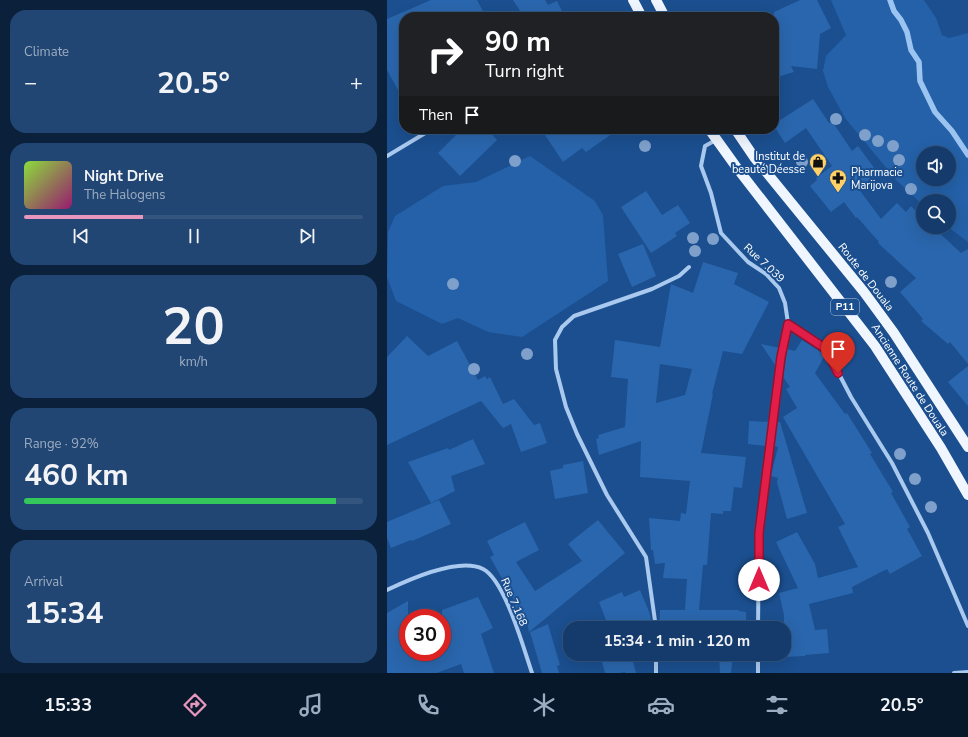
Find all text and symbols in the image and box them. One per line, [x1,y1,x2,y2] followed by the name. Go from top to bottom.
[485,23,551,61] text: 90 m
[419,28,471,80] icon: right
[24,43,69,61] text: Climate
[485,59,564,83] text: Turn right
[157,63,230,104] text: 20.5°
[24,68,37,98] text: −
[350,68,363,98] text: +
[461,104,483,126] icon: arrive
[419,105,453,125] text: Then
[916,146,956,234] map controls
[916,146,956,186] button: sound
[732,149,805,177] place label: Institut de beauté Déesse
[808,152,828,177] shop icon: Institut de beauté Déesse
[851,165,903,193] place label: Pharmacie Marijova
[84,166,164,186] text: Night Drive
[828,168,848,193] pharmacy icon: Pharmacie Marijova
[84,186,165,204] text: The Halogens
[916,194,956,234] button: search
[70,225,92,247] icon: previous
[183,225,205,247] icon: pause
[296,225,318,247] icon: next
[740,240,788,286] street label: Rue 7.039
[835,240,897,314] street label: Route de Douala
[162,291,225,362] text: 20
[831,299,859,315] road number: P11
[868,321,952,439] street label: Ancienne Route de Douala
[821,332,855,373] pin
[827,338,849,360] icon: arrive
[179,353,208,371] text: km/h
[24,435,99,453] text: Range · 92%
[24,455,129,496] text: 460 km
[738,559,780,601] position arrow
[24,573,63,591] text: Arrival
[497,576,531,629] street label: Rue 7.168
[24,593,103,634] text: 15:34
[399,609,451,661] speed limit sign: 30
[604,631,750,651] text: 15:34 · 1 min · 120 m
[181,691,209,719] icon: directions
[297,691,325,719] icon: music
[414,691,442,719] icon: phone
[530,691,558,719] icon: climate
[647,691,675,719] icon: car
[763,691,791,719] icon: filters
[44,693,92,717] text: 15:33
[880,693,924,717] text: 20.5°

